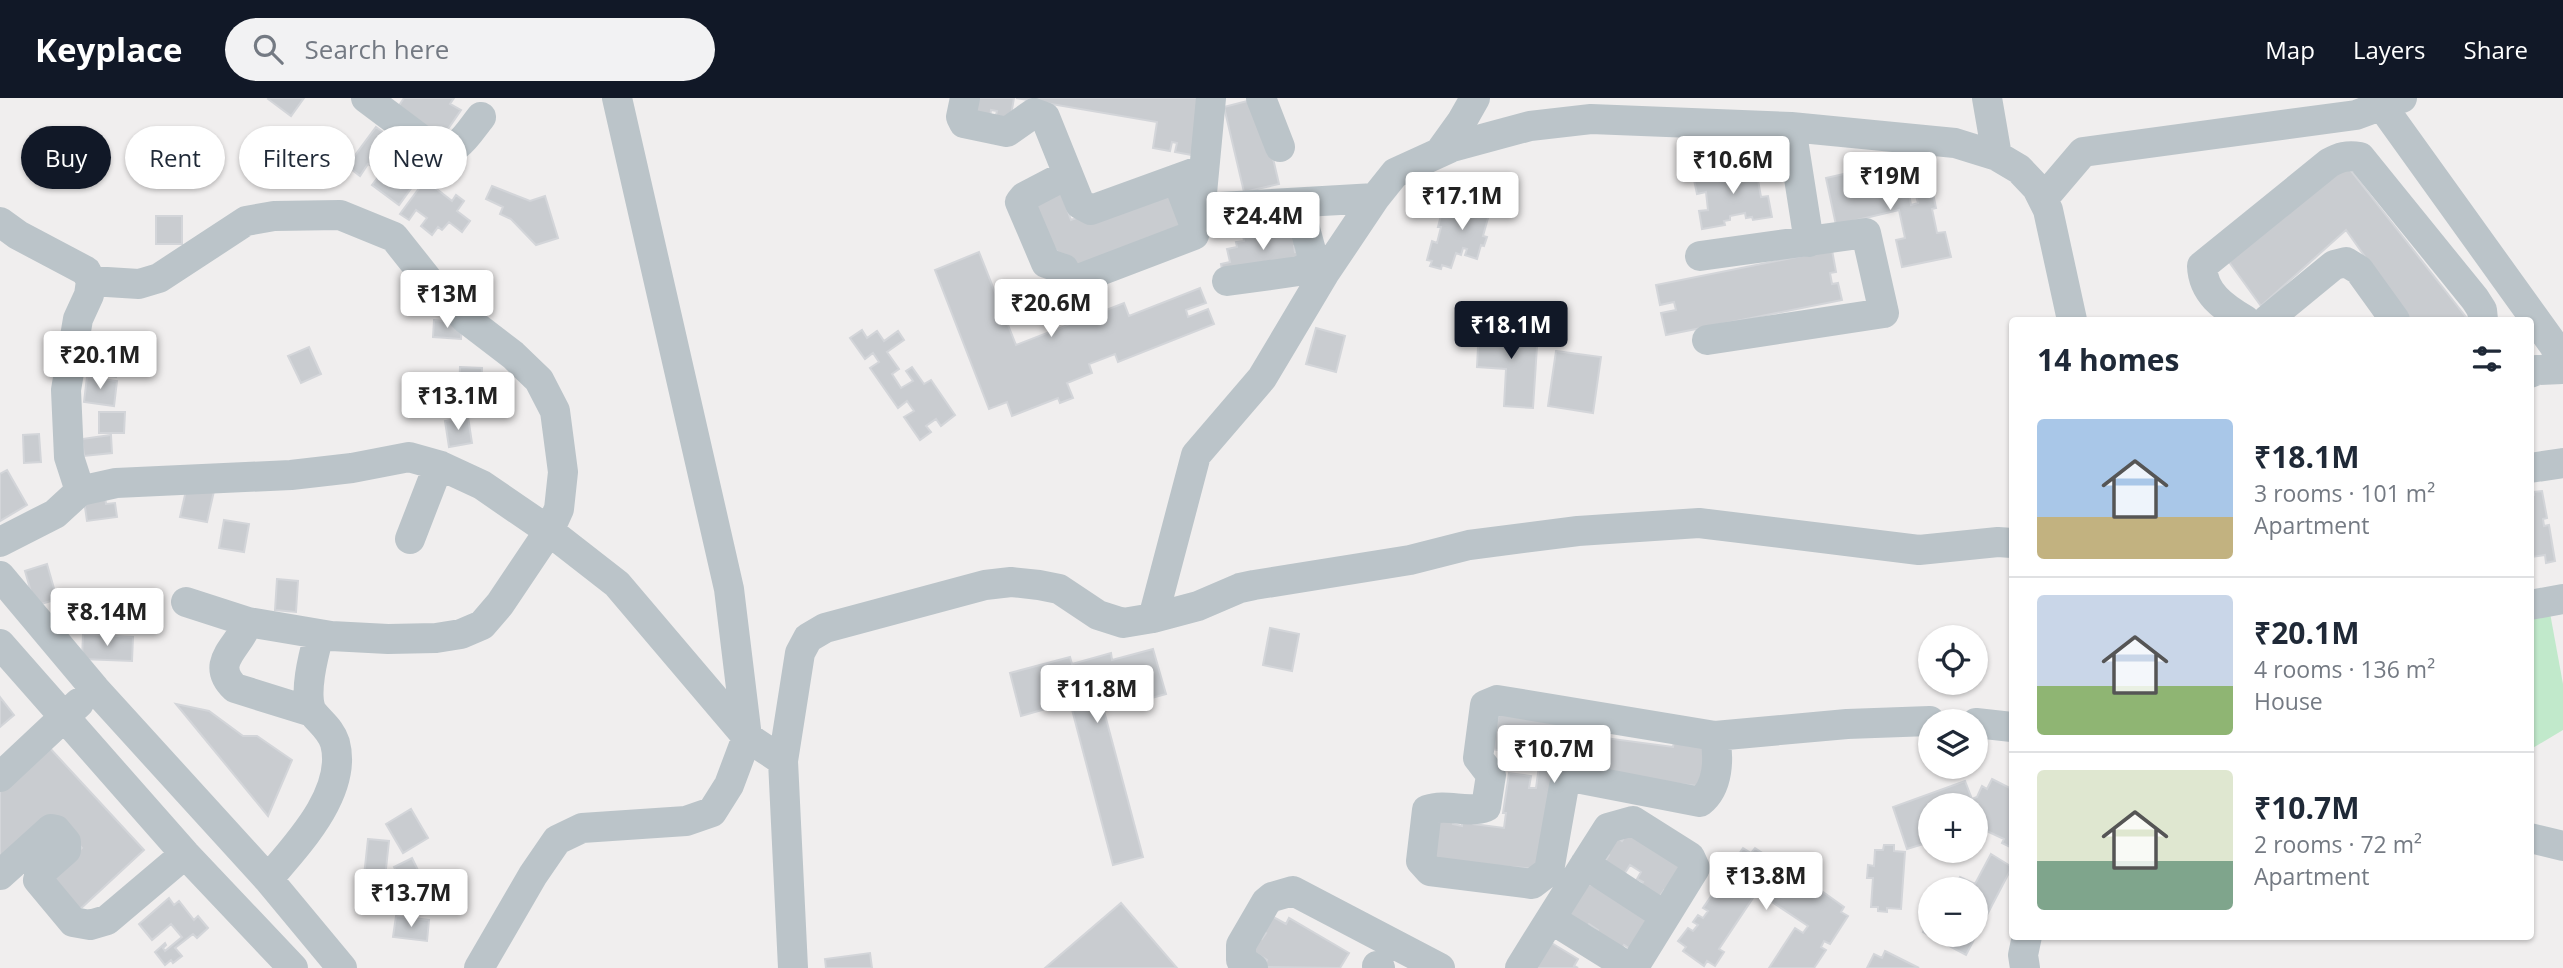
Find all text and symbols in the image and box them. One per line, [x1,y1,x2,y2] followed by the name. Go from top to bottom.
[225,18,715,81] search box
[35,27,183,72] text: Keyplace
[249,30,287,68] icon: search
[305,31,449,67] text: Search here
[2265,33,2315,66] text: Map
[2353,33,2426,66] text: Layers
[2464,33,2528,66] text: Share
[21,126,111,189] chip: Buy
[125,126,225,189] chip: Rent
[239,126,355,189] chip: Filters
[369,126,467,189] chip: New
[1676,136,1790,196] pin: ₹10.6M
[1693,143,1773,175] text: ₹10.6M
[1849,152,1931,212] pin: ₹19M
[1859,159,1921,191] text: ₹19M
[1405,172,1519,232] pin: ₹17.1M
[1422,179,1502,211] text: ₹17.1M
[1206,192,1320,252] pin: ₹24.4M
[1223,199,1303,231] text: ₹24.4M
[406,271,488,330] pin: ₹13M
[416,277,478,309] text: ₹13M
[994,280,1108,339] pin: ₹20.6M
[1011,286,1091,318] text: ₹20.6M
[1454,302,1568,361] pin: ₹18.1M
[1471,308,1551,340] text: ₹18.1M
[43,331,157,391] pin: ₹20.1M
[60,338,140,370] text: ₹20.1M
[2037,339,2180,380] text: 14 homes
[2468,340,2506,378] icon: filters
[401,372,515,432] pin: ₹13.1M
[418,379,498,411] text: ₹13.1M
[2254,436,2359,477] text: ₹18.1M
[2093,447,2177,531] icon: home
[2254,477,2435,509] text: 3 rooms · 101 m²
[2254,509,2370,541] text: Apartment
[50,588,164,648] pin: ₹8.14M
[67,595,147,627] text: ₹8.14M
[2254,612,2359,653] text: ₹20.1M
[2093,623,2177,707] icon: home
[1918,625,1988,947] map controls
[1918,625,1988,695] button: locate
[2254,653,2435,685] text: 4 rooms · 136 m²
[1040,666,1154,725] pin: ₹11.8M
[1057,672,1137,704] text: ₹11.8M
[2254,685,2323,717] text: House
[1918,709,1988,779] button: layers
[1497,726,1611,785] pin: ₹10.7M
[1514,732,1594,764] text: ₹10.7M
[2254,787,2359,828] text: ₹10.7M
[1918,793,1988,863] button: +
[2093,798,2177,882] icon: home
[2254,828,2422,860] text: 2 rooms · 72 m²
[1709,852,1823,912] pin: ₹13.8M
[1726,859,1806,891] text: ₹13.8M
[2254,860,2370,892] text: Apartment
[354,870,468,929] pin: ₹13.7M
[371,876,451,908] text: ₹13.7M
[1918,877,1988,947] button: −

